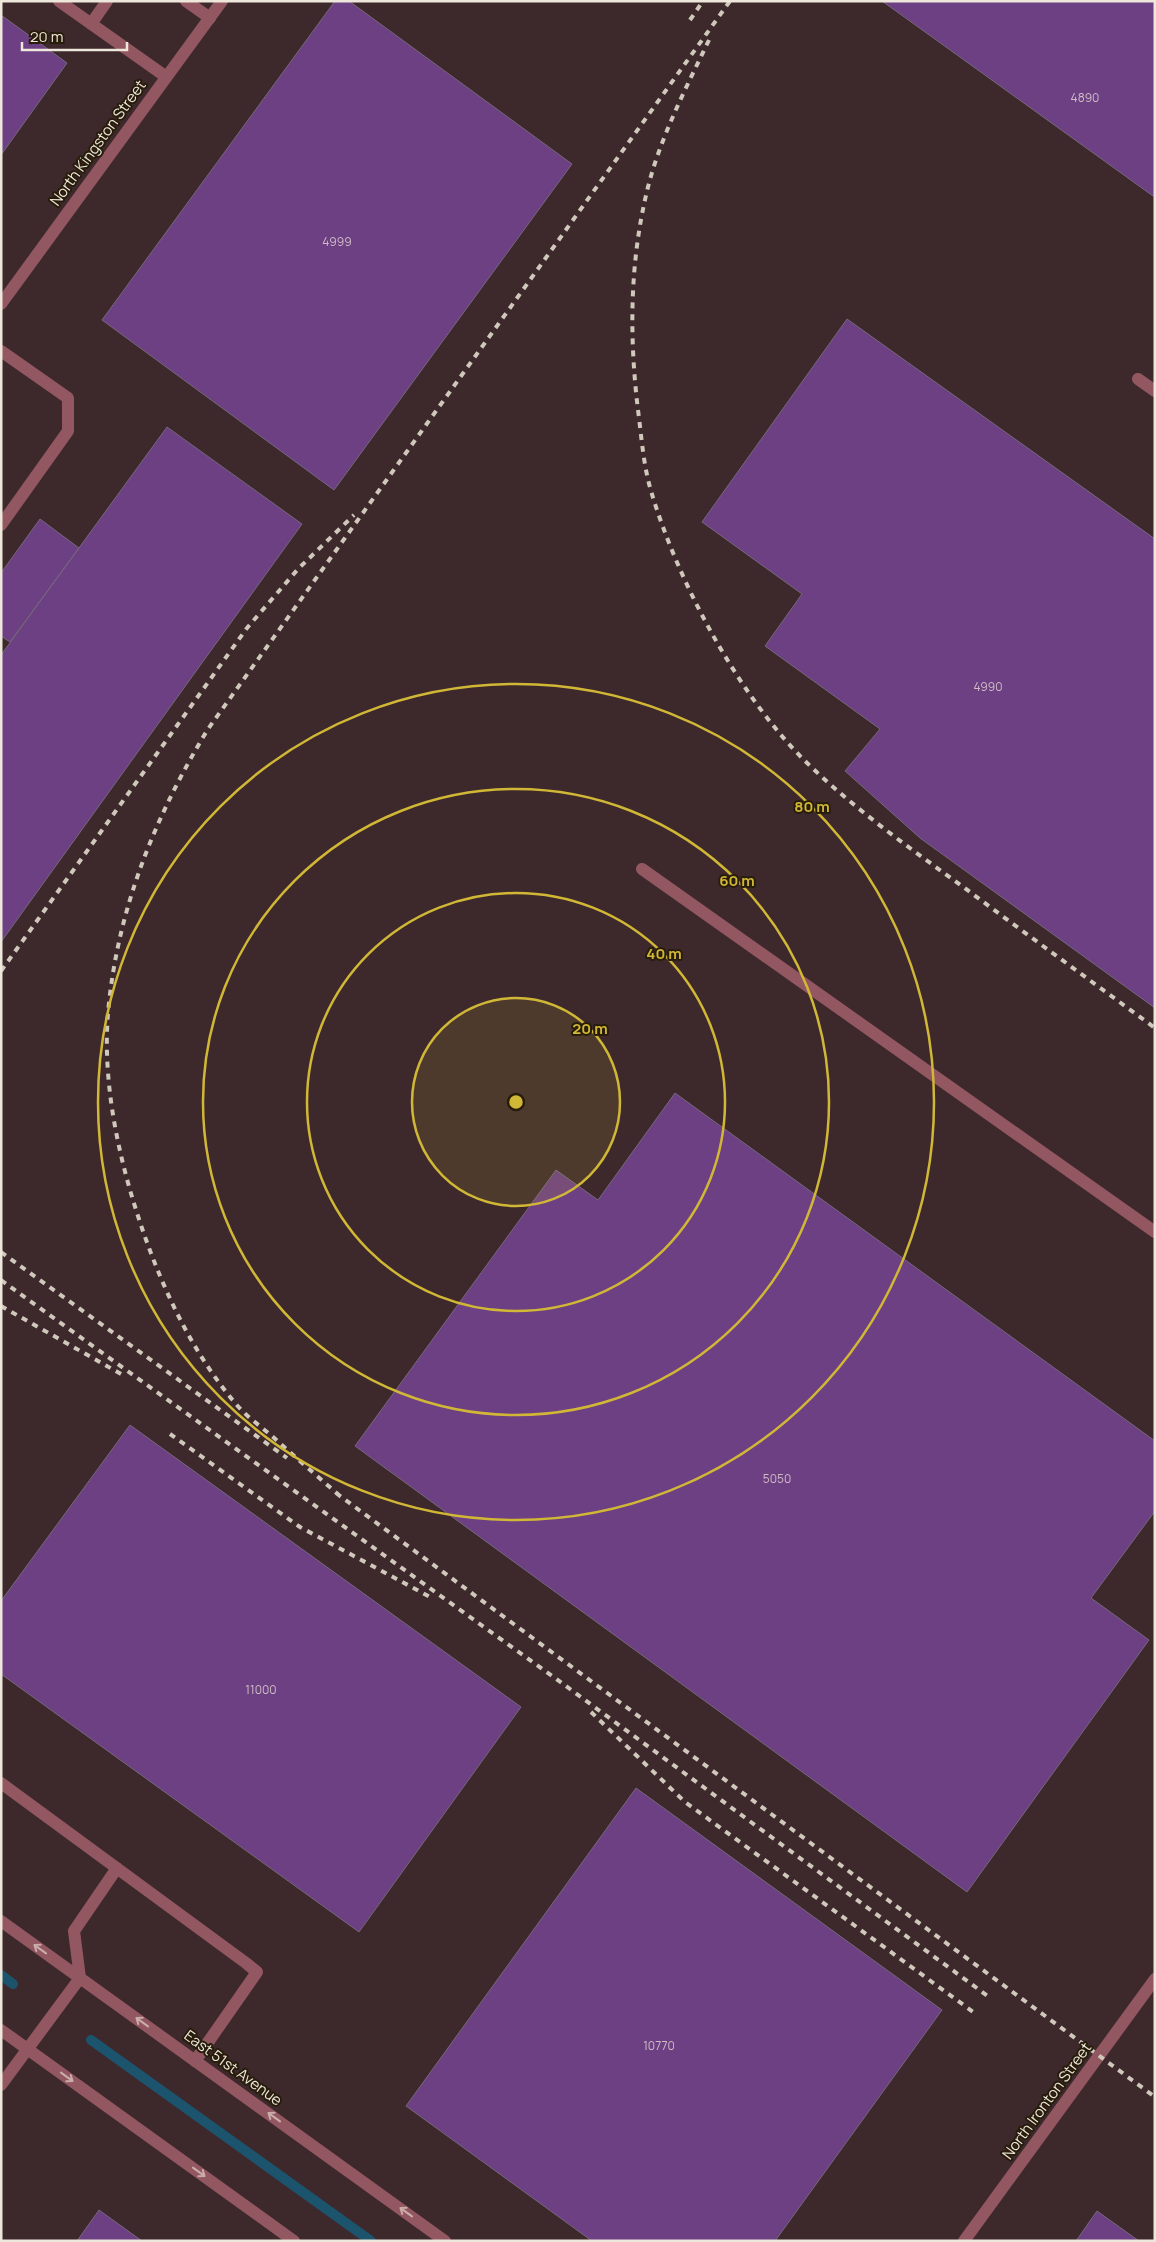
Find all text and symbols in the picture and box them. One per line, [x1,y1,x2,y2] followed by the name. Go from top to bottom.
[22,20,128,52] scale bar
[30,26,63,47] text: 20 m
[45,75,150,210] street label: North Kingston Street
[1071,89,1099,106] house number: 4890
[322,233,352,250] house number: 4999
[973,678,1003,695] house number: 4990
[794,796,830,817] text: 80 m
[719,870,755,891] text: 60 m
[646,943,682,964] text: 40 m
[572,1018,608,1039] text: 20 m
[507,1093,525,1111] centre of rings
[763,1470,791,1487] house number: 5050
[245,1681,277,1698] house number: 11000
[34,1944,48,1954] one-way arrow
[136,2017,149,2028] one-way arrow
[180,2025,287,2110] street label: East 51st Avenue
[643,2037,675,2054] house number: 10770
[997,2038,1096,2163] street label: North Ironton Street
[60,2072,74,2082] one-way arrow
[267,2112,281,2123] one-way arrow
[192,2167,205,2178] one-way arrow
[399,2207,413,2217] one-way arrow

